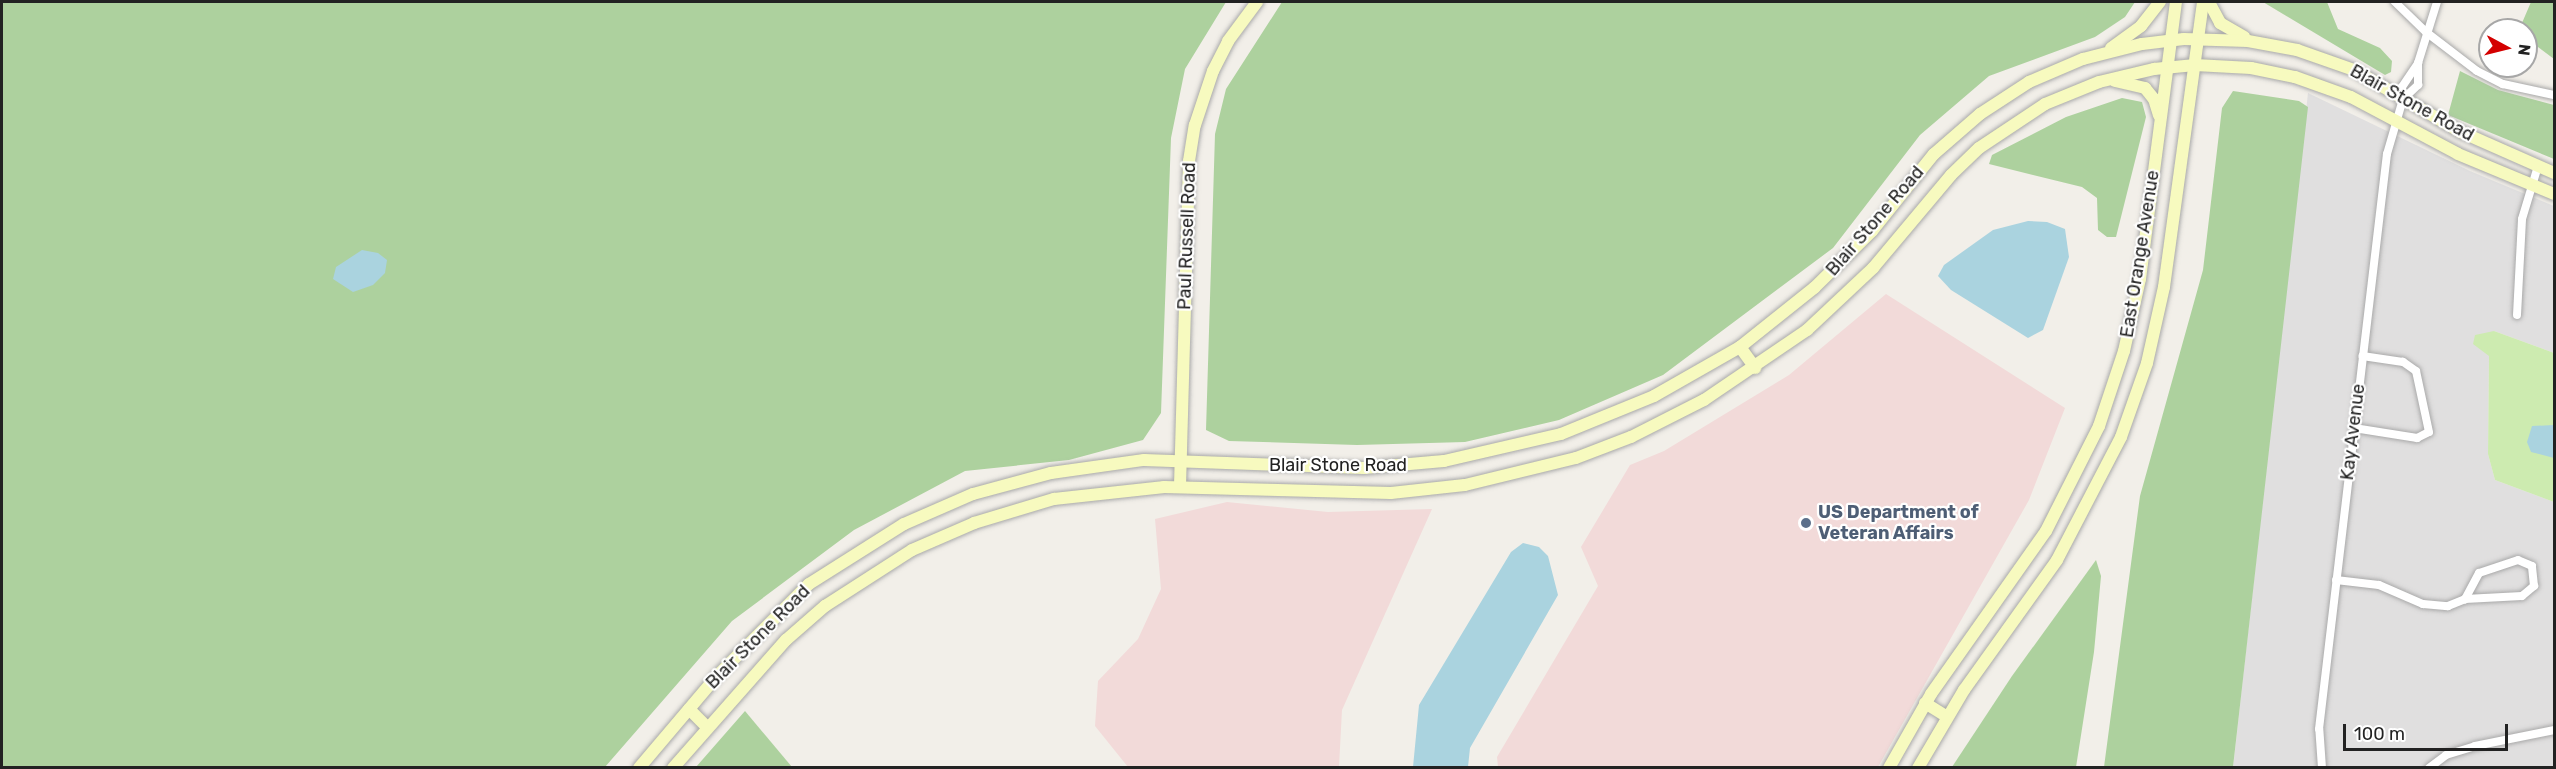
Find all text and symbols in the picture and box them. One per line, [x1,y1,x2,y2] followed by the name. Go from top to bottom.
[2478,18,2538,78] north arrow
[2514,43,2535,57] text: N
[2346,60,2478,146] street label: Blair Stone Road
[1174,162,1200,310] street label: Paul Russell Road
[1821,162,1929,280] street label: Blair Stone Road
[2116,169,2164,339] street label: East Orange Avenue
[2336,382,2370,482] street label: Kay Avenue
[1269,454,1407,476] street label: Blair Stone Road
[1818,502,1979,544] place label: US Department of Veteran Affairs
[1799,516,1813,530] marker: US Department of Veteran Affairs
[701,580,815,694] street label: Blair Stone Road
[2346,712,2511,750] scale bar
[2354,723,2405,745] text: 100 m

